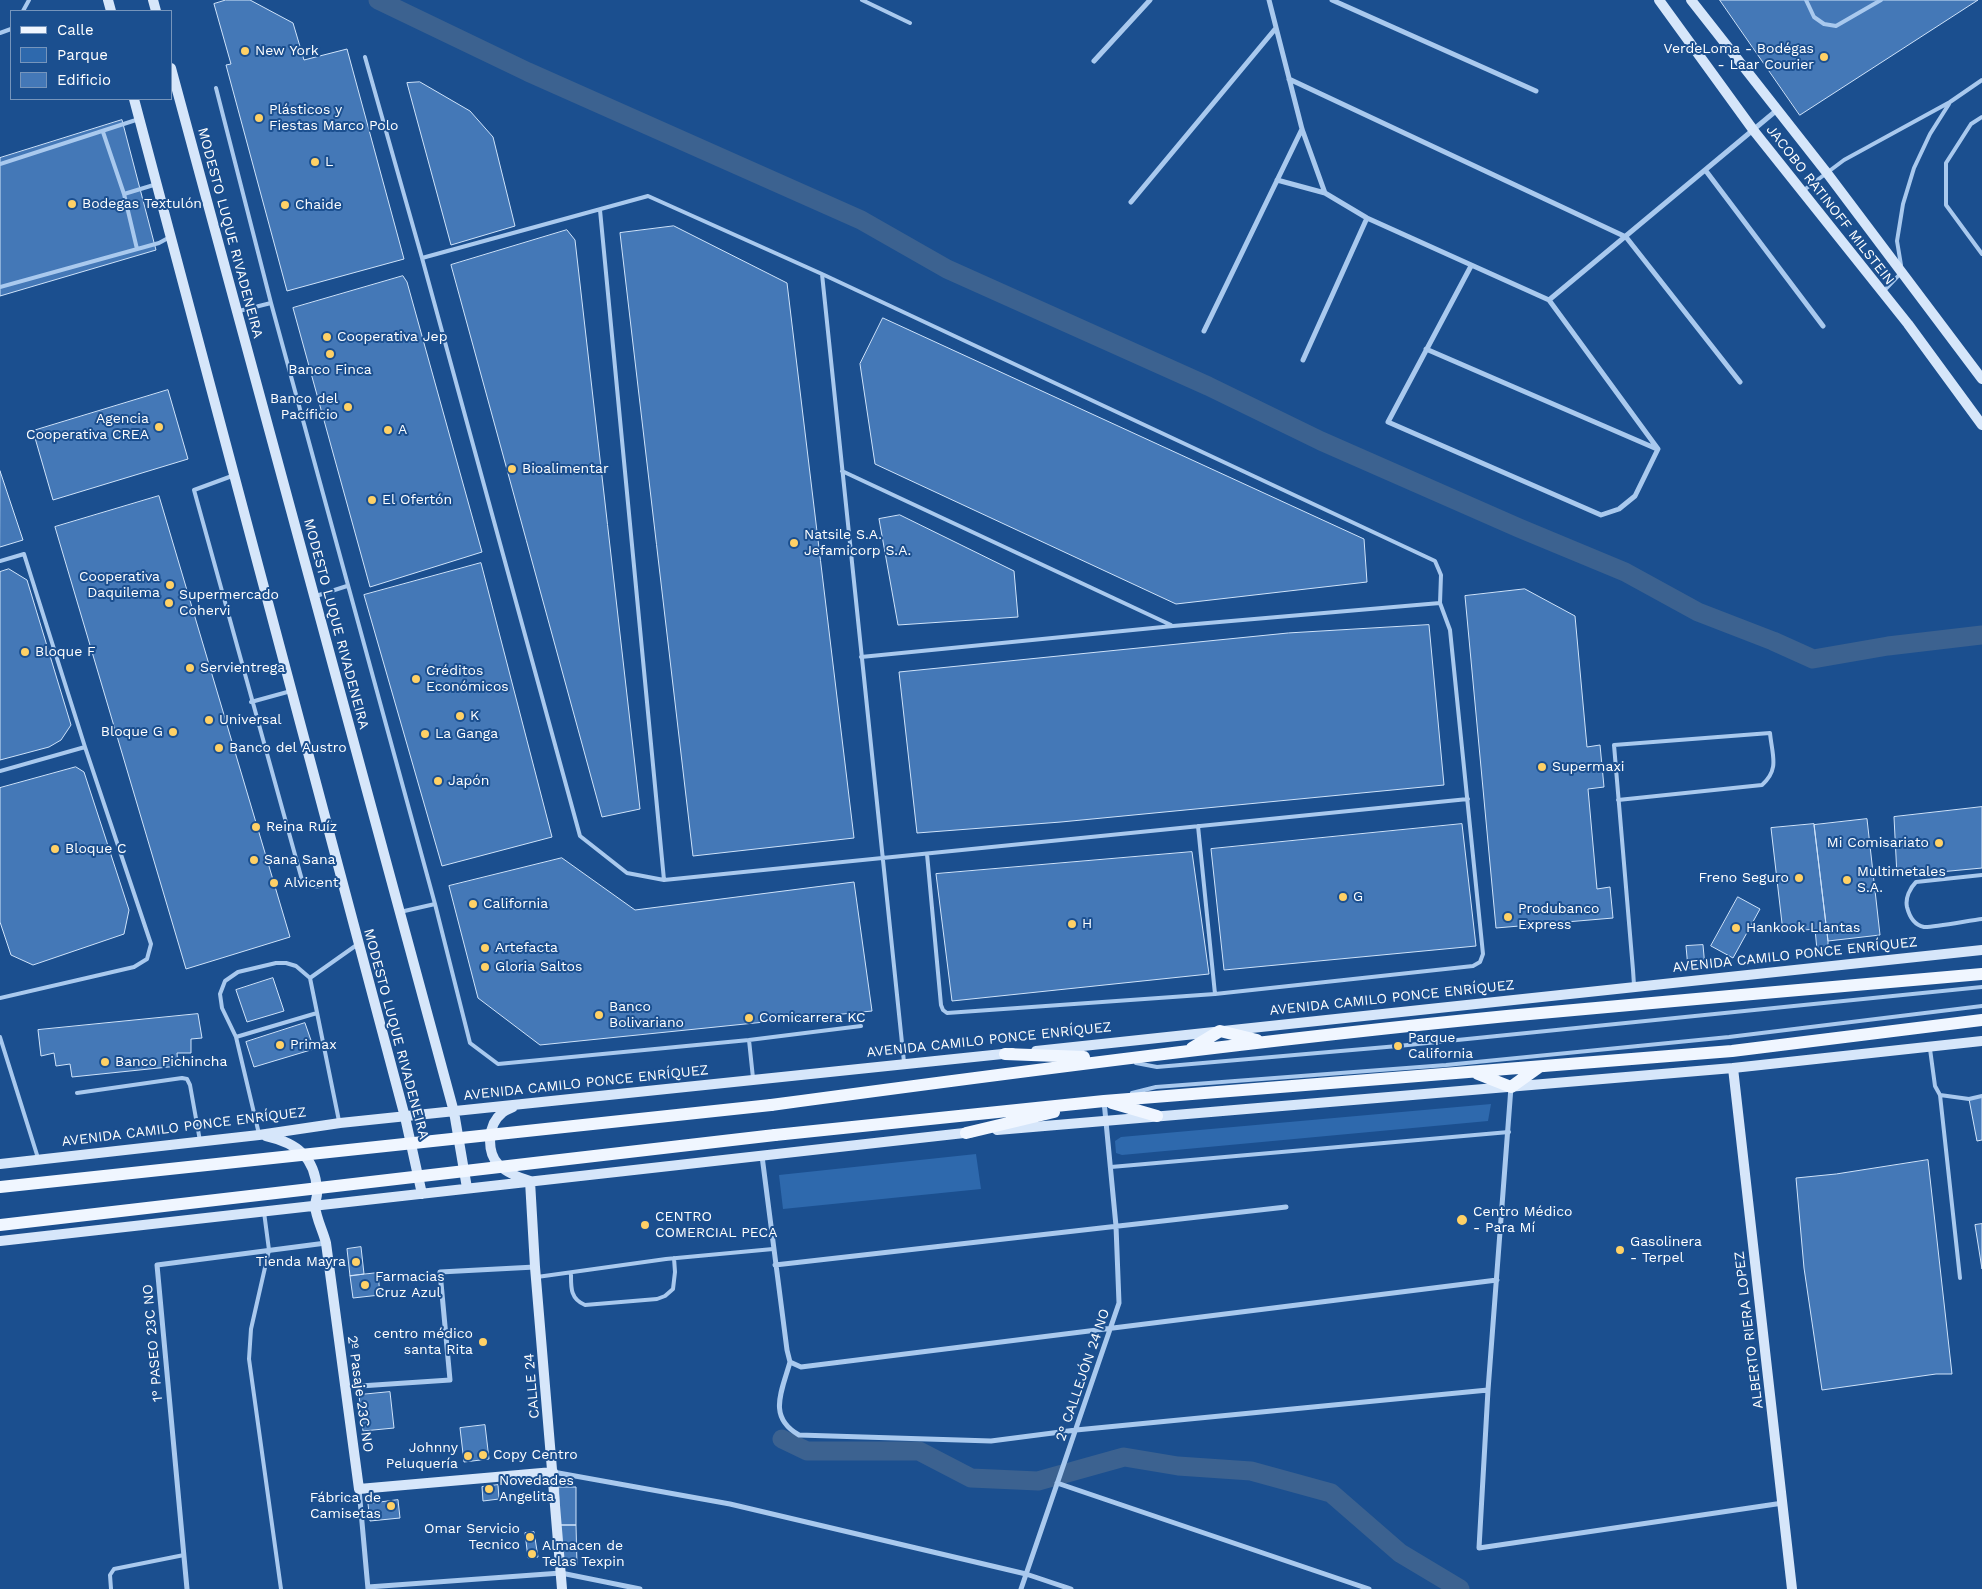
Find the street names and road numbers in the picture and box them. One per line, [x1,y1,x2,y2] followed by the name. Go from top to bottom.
[1762,122,1898,288] street label: JACOBO RATINOFF MILSTEIN
[194,126,266,340] street label: MODESTO LUQUE RIVADENEIRA
[300,517,372,731] street label: MODESTO LUQUE RIVADENEIRA
[360,927,432,1141] street label: MODESTO LUQUE RIVADENEIRA
[1672,934,1918,976] street label: AVENIDA CAMILO PONCE ENRÍQUEZ
[1269,977,1515,1019] street label: AVENIDA CAMILO PONCE ENRÍQUEZ
[866,1019,1112,1061] street label: AVENIDA CAMILO PONCE ENRÍQUEZ
[463,1062,709,1104] street label: AVENIDA CAMILO PONCE ENRÍQUEZ
[61,1104,307,1150] street label: AVENIDA CAMILO PONCE ENRÍQUEZ
[1731,1250,1767,1410] street label: ALBERTO RIERA LOPEZ
[139,1283,167,1403] street label: 1° PASEO 23C NO
[1052,1307,1114,1443] street label: 2° CALLEJÓN 24 NO
[343,1335,377,1453] street label: 2º Pasaje 23C NO
[521,1353,543,1419] street label: CALLE 24

